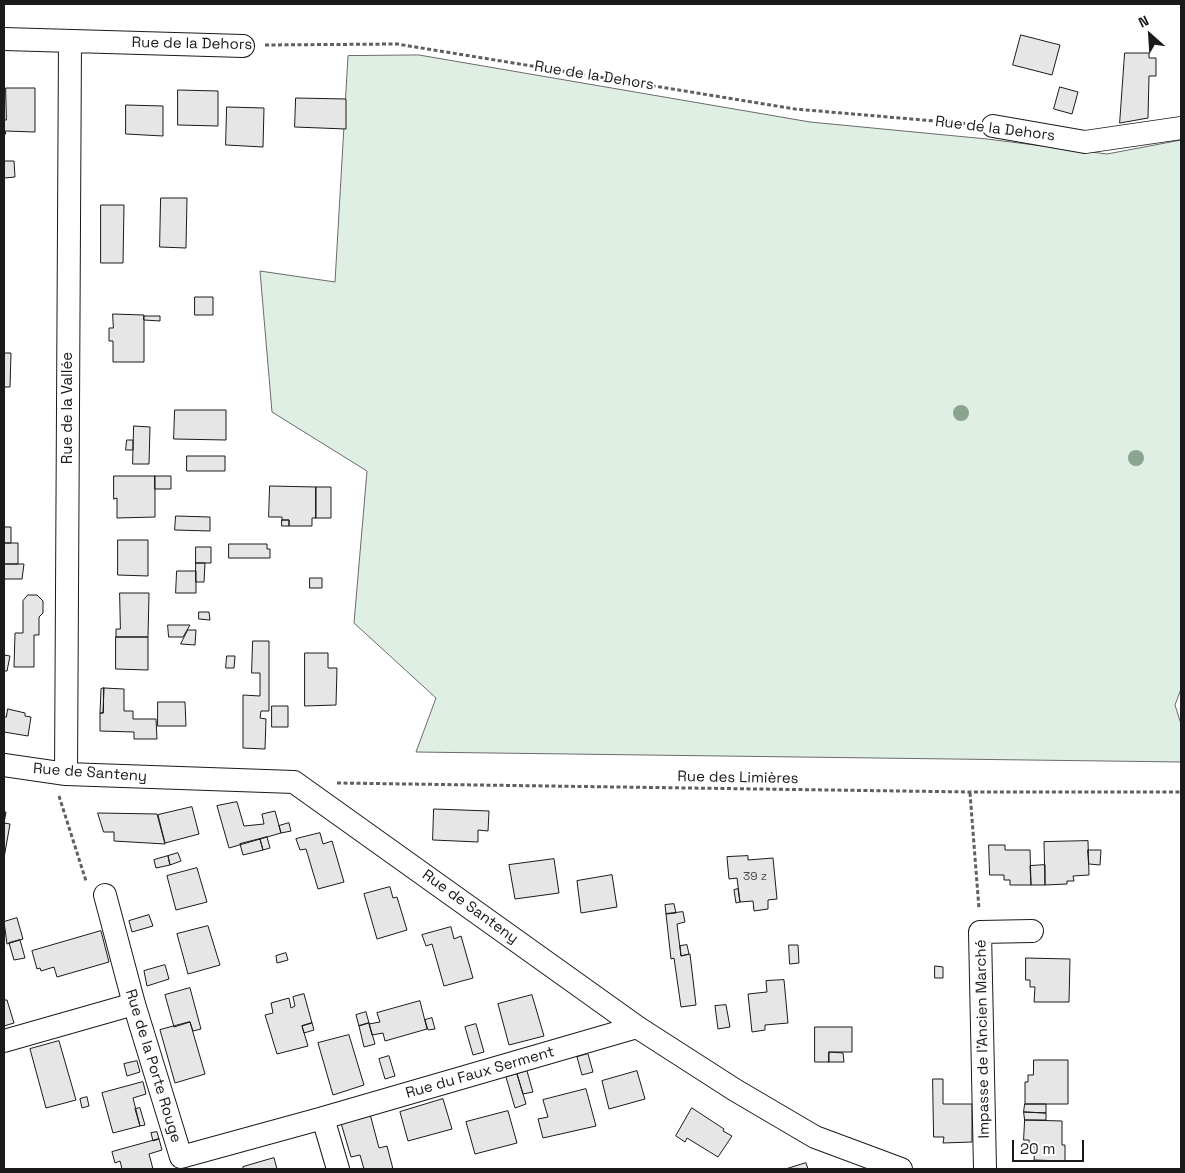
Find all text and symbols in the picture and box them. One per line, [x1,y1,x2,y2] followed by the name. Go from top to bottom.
[1125,10,1175,60] north arrow
[1135,11,1152,32] text: N
[132,34,252,54] street label: Rue de la Dehors
[533,58,655,94] street label: Rue de la Dehors
[934,113,1056,145] street label: Rue de la Dehors
[59,352,77,464] street label: Rue de la Vallée
[32,760,148,786] street label: Rue de Santeny
[677,768,799,788] street label: Rue des Limières
[418,866,522,948] street label: Rue de Santeny
[743,870,767,884] house number: 39 z
[972,939,994,1139] street label: Impasse de l'Ancien Marché
[121,987,185,1145] street label: Rue de la Porte Rouge
[404,1043,556,1103] street label: Rue du Faux Serment
[1015,1130,1088,1162] scale bar
[1020,1139,1055,1158] text: 20 m

